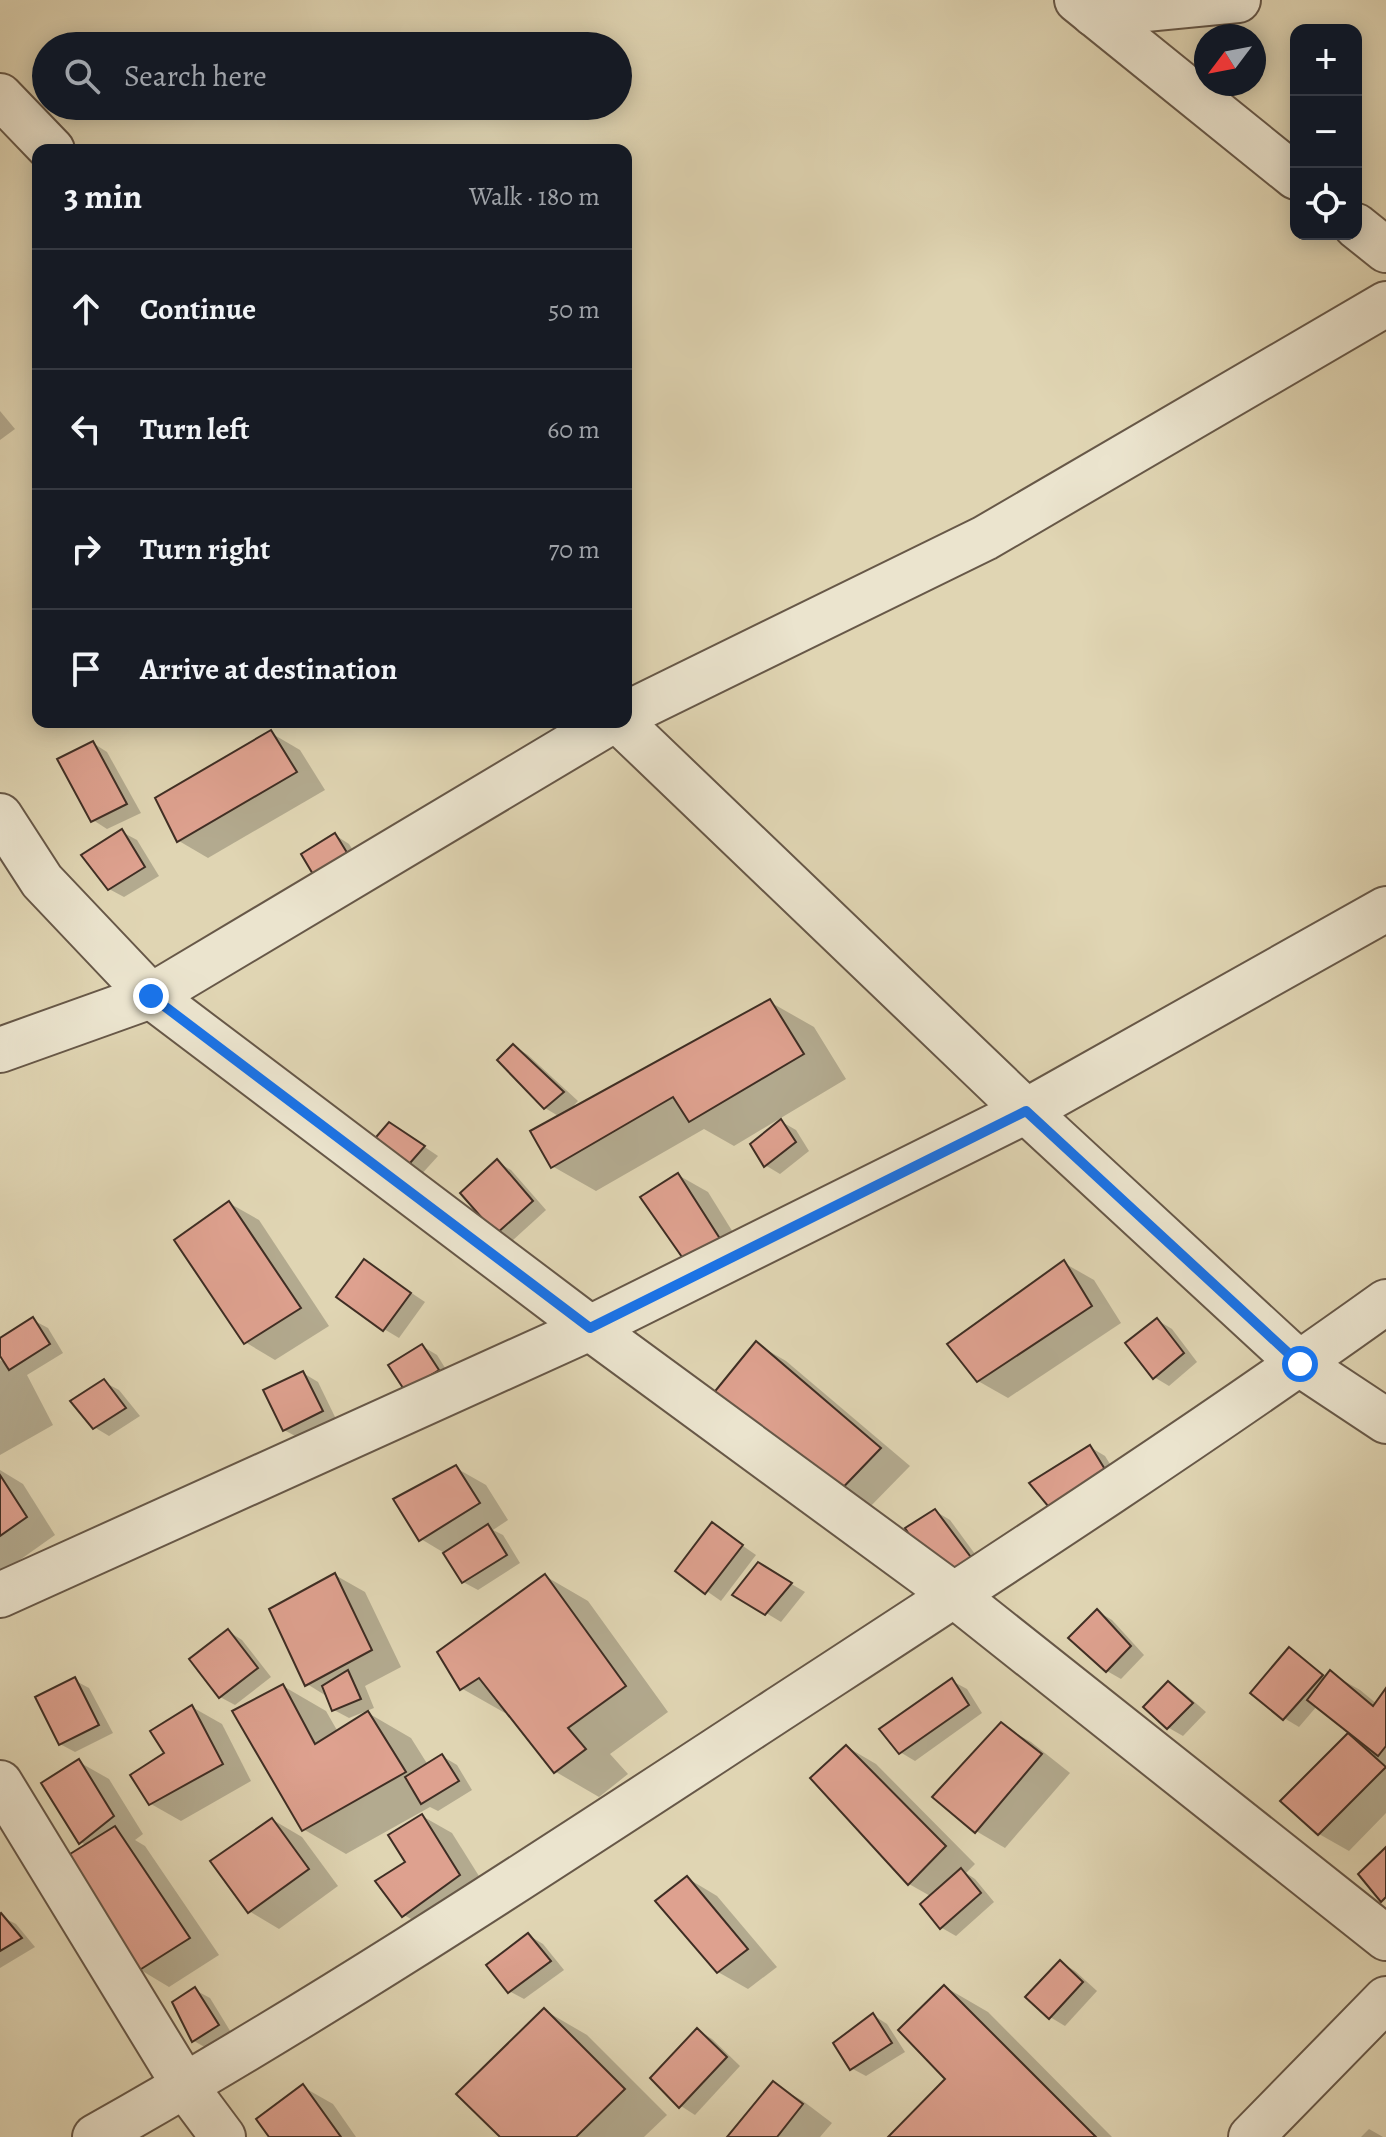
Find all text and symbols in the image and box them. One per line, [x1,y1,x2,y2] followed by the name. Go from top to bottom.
[1194,24,1266,96] north arrow
[1290,24,1362,240] map controls
[1290,24,1362,96] button: +
[32,32,632,120] search box
[60,54,104,98] icon: search
[124,56,267,96] text: Search here
[1290,96,1362,168] button: −
[1290,168,1362,240] button: locate
[64,173,142,220] text: 3 min
[469,179,600,214] text: Walk · 180 m
[64,287,108,331] icon: ahead
[140,289,256,329] text: Continue
[548,292,600,327] text: 50 m
[64,407,108,451] icon: left
[140,409,249,449] text: Turn left
[547,412,600,447] text: 60 m
[64,527,108,571] icon: right
[140,529,270,569] text: Turn right
[548,532,600,567] text: 70 m
[64,647,108,691] icon: arrive
[140,649,397,689] text: Arrive at destination
[133,978,169,1014] route end
[1282,1346,1318,1382] route start

